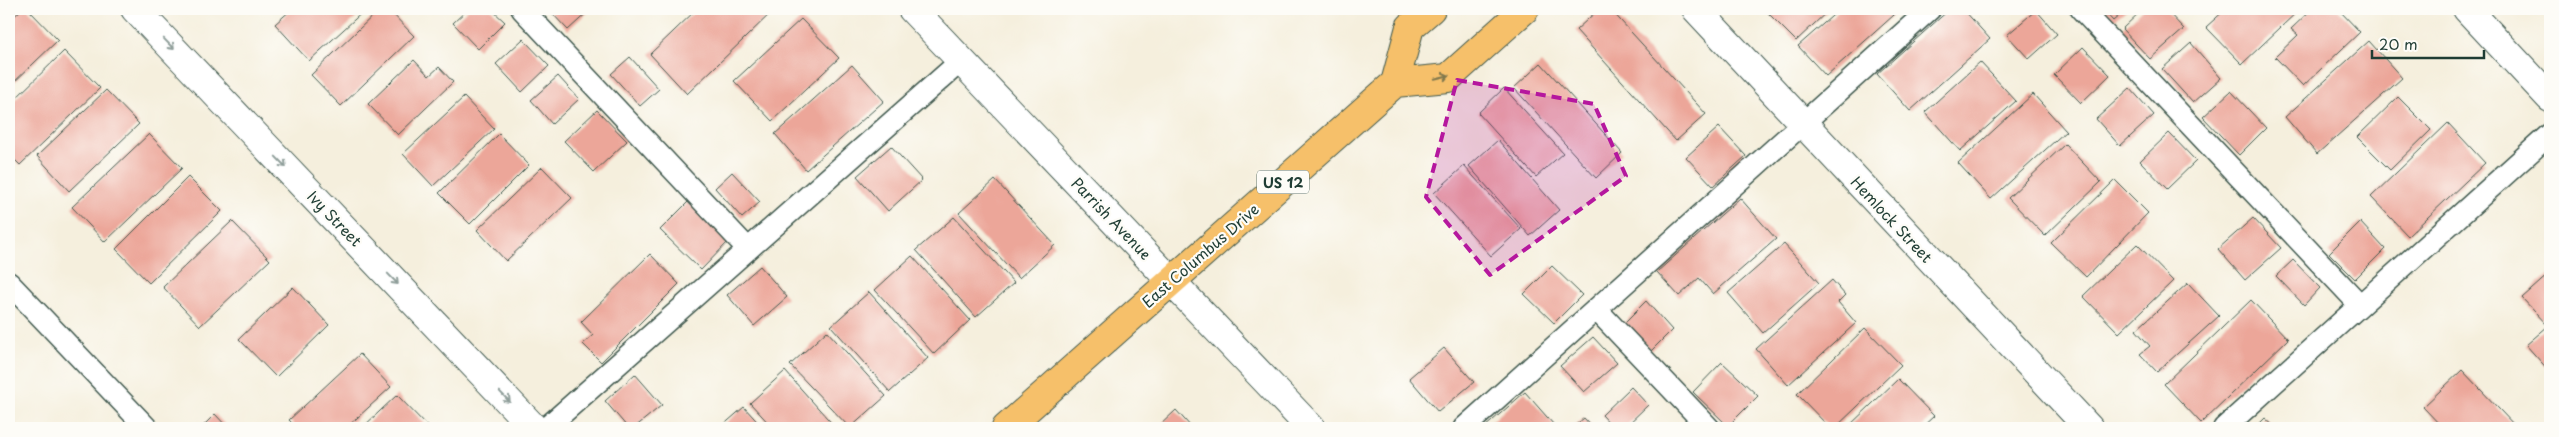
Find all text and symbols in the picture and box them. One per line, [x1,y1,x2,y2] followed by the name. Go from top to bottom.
[2372,28,2484,60] scale bar
[2379,32,2418,55] text: 20 m
[162,38,175,50] one-way arrow
[1434,72,1450,81] one-way arrow
[275,155,287,168] one-way arrow
[1257,170,1309,193] road number: US 12
[1846,171,1938,267] street label: Hemlock Street
[1067,172,1157,264] street label: Parrish Avenue
[302,185,368,251] street label: Ivy Street
[1136,198,1264,312] street label: East Columbus Drive
[387,273,399,286] one-way arrow
[499,391,511,403] one-way arrow

